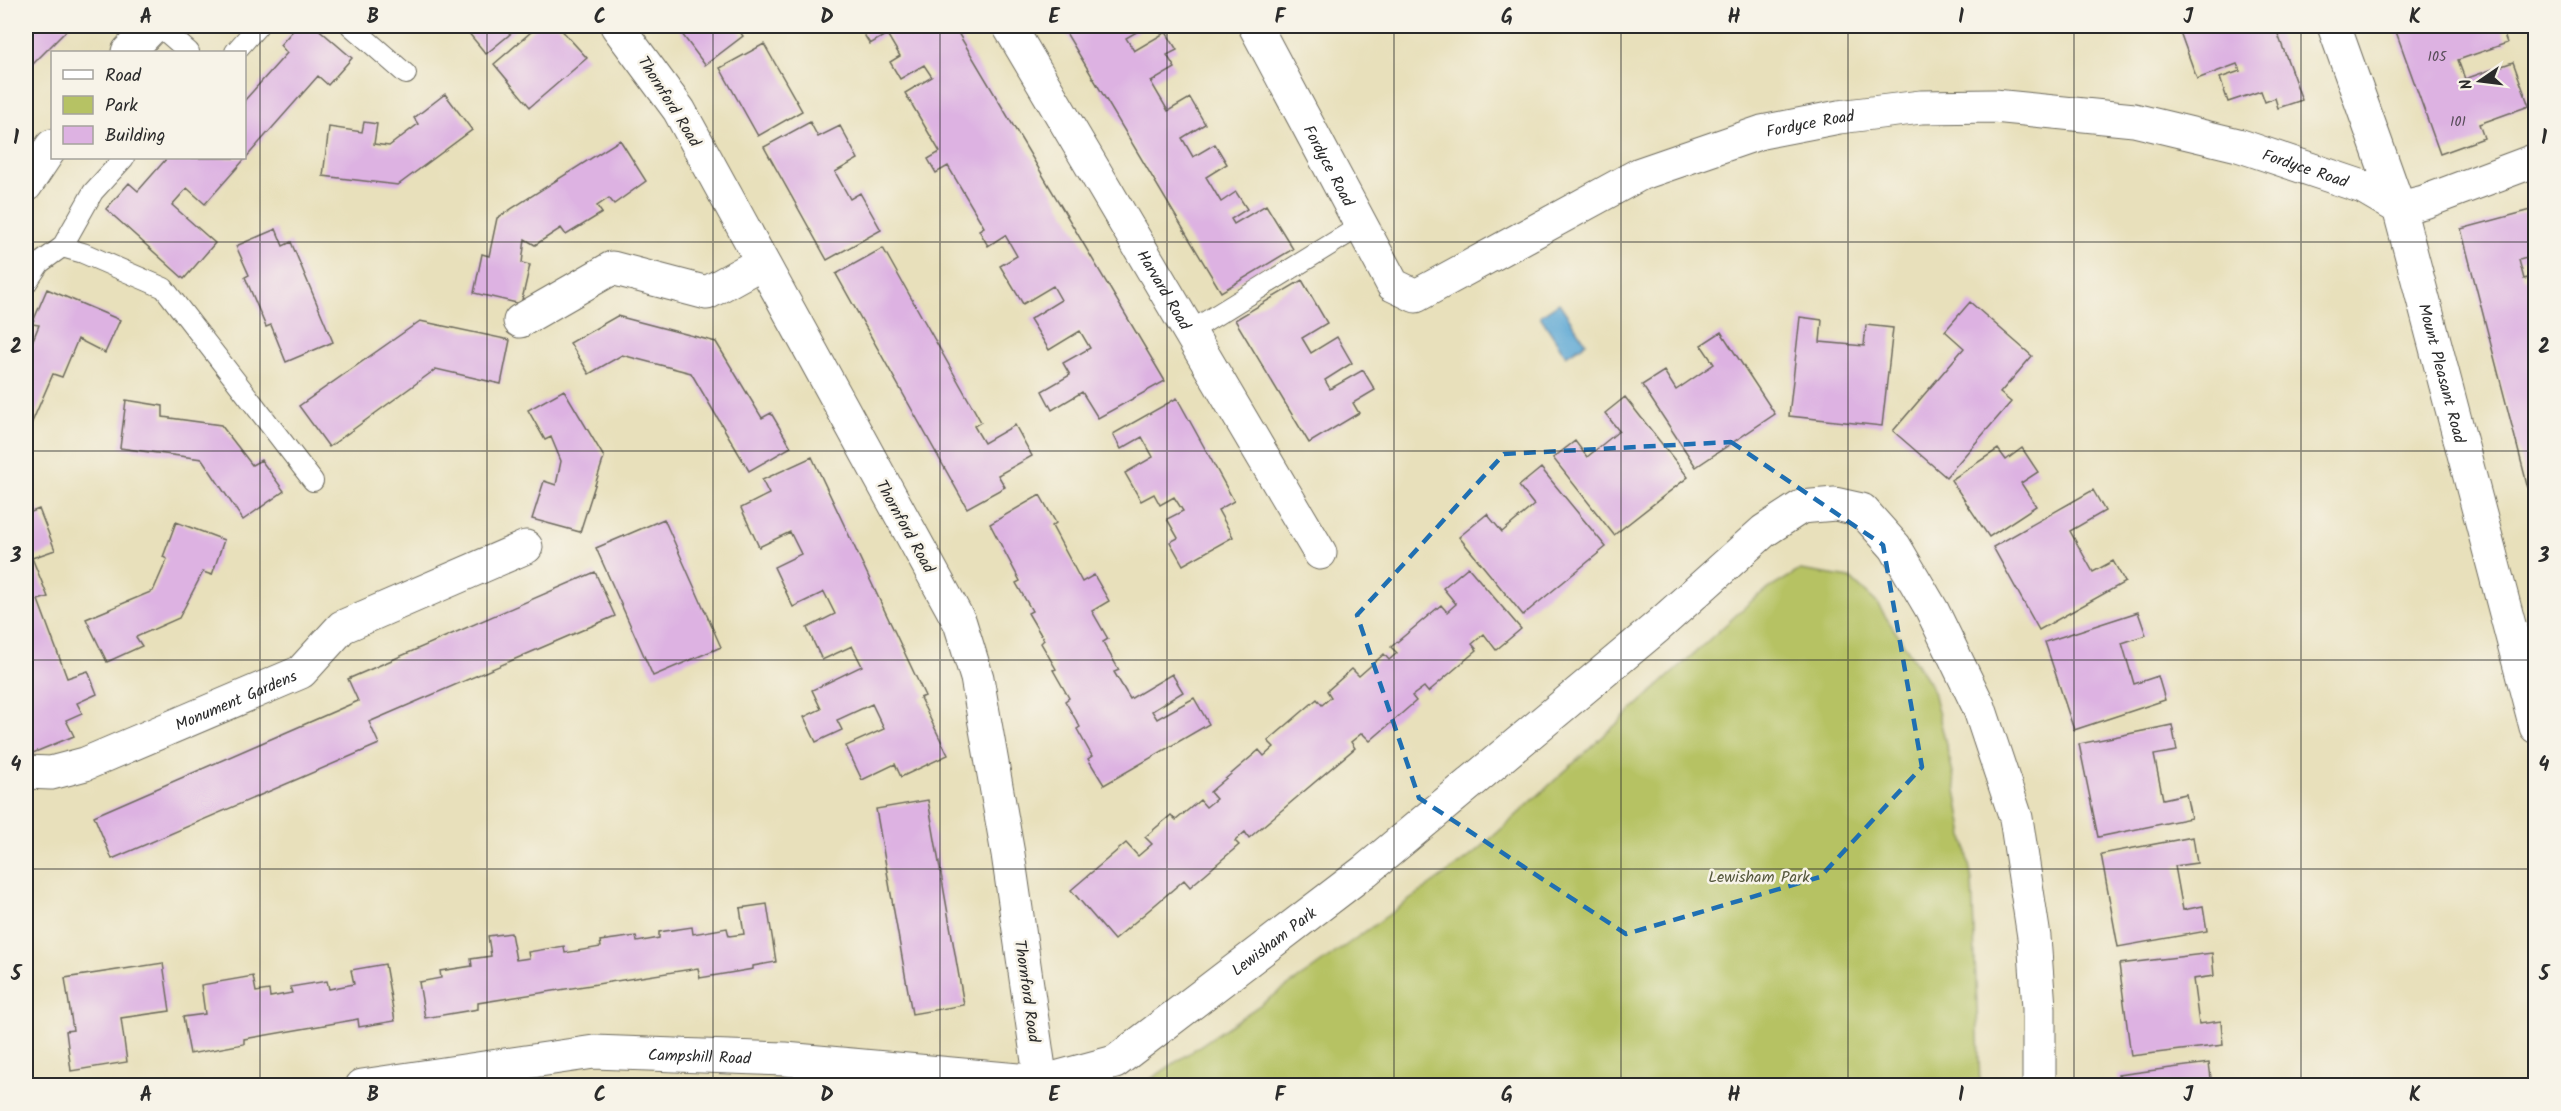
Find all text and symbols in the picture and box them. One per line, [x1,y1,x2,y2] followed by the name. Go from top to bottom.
[140,2,152,34] text: A
[367,2,379,34] text: B
[594,2,606,34] text: C
[820,2,834,34] text: D
[1048,2,1060,34] text: E
[1275,2,1287,34] text: F
[1501,2,1513,34] text: G
[1727,2,1741,34] text: H
[1958,2,1964,34] text: I
[2183,2,2194,34] text: J
[2409,2,2421,34] text: K
[2428,46,2448,68] house number: 105
[51,51,246,159] legend
[631,51,707,153] street label: Thornford Road
[2450,51,2510,111] north arrow
[105,62,142,91] text: Road
[2454,76,2480,92] text: N
[105,92,138,121] text: Park
[1764,104,1857,145] street label: Fordyce Road
[2450,111,2466,133] house number: 101
[1296,121,1360,212] street label: Fordyce Road
[105,122,165,151] text: Building
[13,123,19,155] text: 1
[2541,123,2547,155] text: 1
[2259,143,2352,195] street label: Fordyce Road
[1130,245,1197,336] street label: Harvard Road
[2411,301,2472,447] street label: Mount Pleasant Road
[10,332,22,364] text: 2
[2538,332,2550,364] text: 2
[869,476,941,579] street label: Thornford Road
[10,541,22,573] text: 3
[2538,541,2550,573] text: 3
[171,664,301,738] street label: Monument Gardens
[11,750,22,782] text: 4
[2539,750,2550,782] text: 4
[1708,865,1810,890] park label: Lewisham Park
[1226,901,1323,983] street label: Lewisham Park
[1007,938,1046,1045] street label: Thornford Road
[10,959,23,991] text: 5
[2538,959,2551,991] text: 5
[647,1043,752,1072] street label: Campshill Road
[140,1080,152,1111] text: A
[367,1080,379,1111] text: B
[594,1080,606,1111] text: C
[820,1080,834,1111] text: D
[1048,1080,1060,1111] text: E
[1275,1080,1287,1111] text: F
[1501,1080,1513,1111] text: G
[1727,1080,1741,1111] text: H
[1958,1080,1964,1111] text: I
[2183,1080,2194,1111] text: J
[2409,1080,2421,1111] text: K

